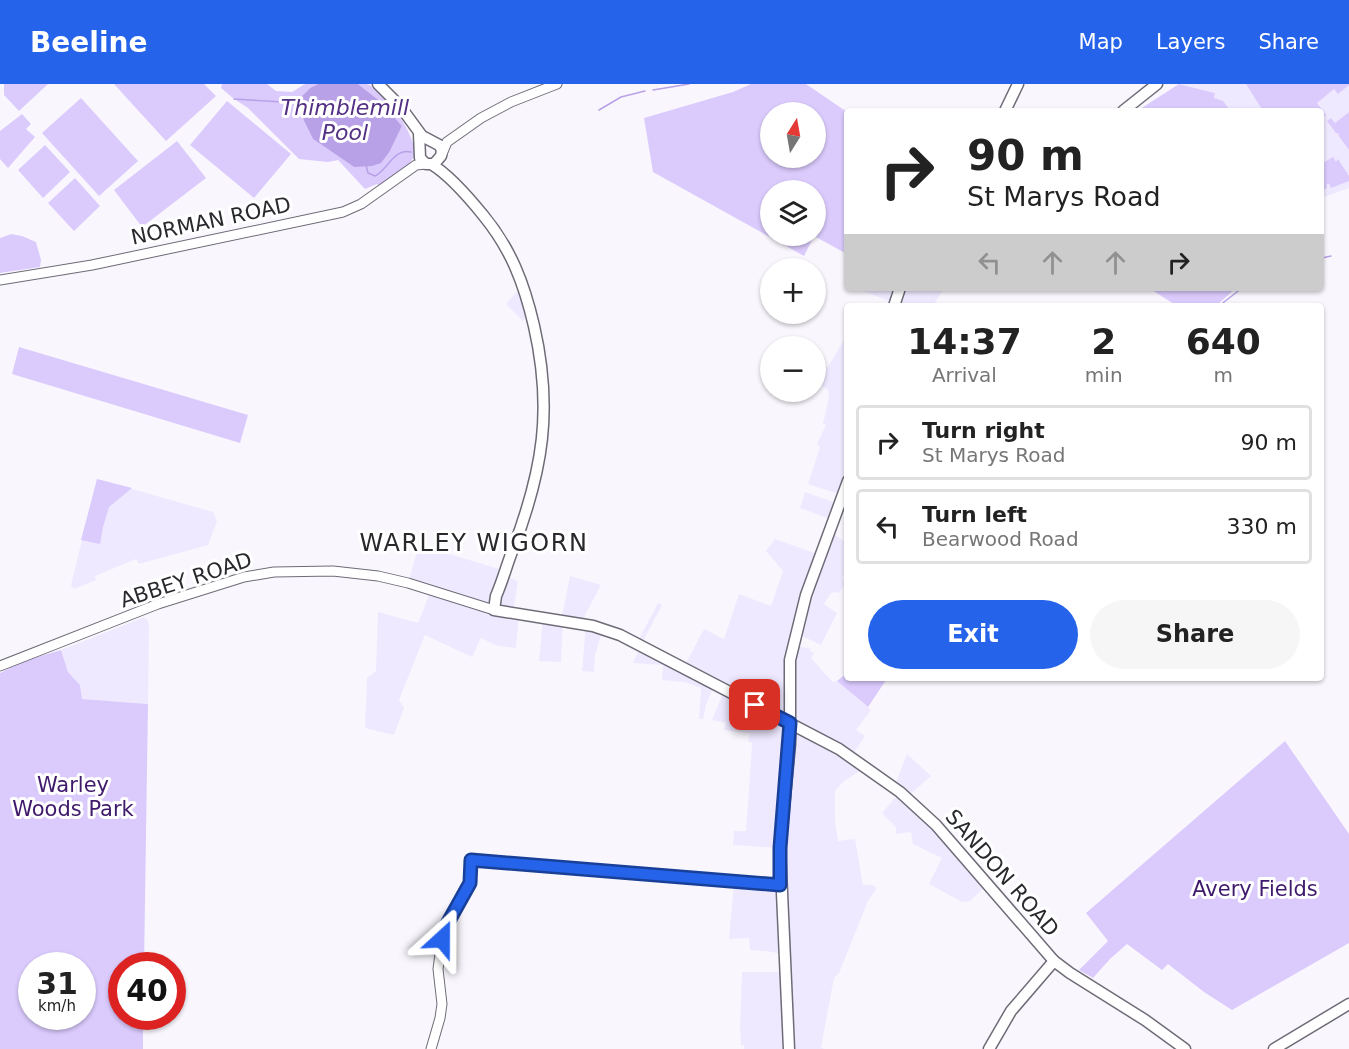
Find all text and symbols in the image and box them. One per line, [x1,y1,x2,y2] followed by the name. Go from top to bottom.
[30,26,147,59] text: Beeline
[1079,30,1123,54] text: Map
[1156,30,1225,54] text: Layers
[1258,30,1319,54] text: Share
[281,95,409,145] water label: Thimblemill Pool
[760,102,826,168] north arrow
[760,102,826,402] map controls
[967,131,1084,180] text: 90 m
[868,132,946,210] icon: right
[760,180,826,246] button: layers
[967,181,1161,212] text: St Marys Road
[129,192,293,250] street label: NORMAN ROAD
[973,246,1006,279] icon: left
[1036,246,1069,279] icon: ahead
[1099,246,1132,279] icon: ahead
[1162,246,1195,279] icon: right
[760,258,826,324] button: +
[907,321,1022,362] text: 14:37
[1091,321,1116,362] text: 2
[1186,321,1261,362] text: 640
[760,336,826,402] button: −
[932,363,997,387] text: Arrival
[1085,363,1123,387] text: min
[1214,363,1233,387] text: m
[922,418,1045,443] text: Turn right
[871,426,904,459] icon: right
[1241,430,1297,455] text: 90 m
[922,443,1065,467] text: St Marys Road
[922,502,1027,527] text: Turn left
[871,510,904,543] icon: left
[1227,514,1297,539] text: 330 m
[922,527,1079,551] text: Bearwood Road
[360,529,588,557] district label: WARLEY WIGORN
[117,547,255,613] street label: ABBEY ROAD
[868,600,1078,669] button: Exit
[1090,600,1300,669] button: Share
[729,679,780,730] pin
[738,688,771,721] icon: arrive
[12,773,135,821] park label: Warley Woods Park
[940,805,1064,941] street label: SANDON ROAD
[1192,877,1318,901] park label: Avery Fields
[410,907,474,971] position arrow
[108,952,186,1030] speed limit sign: 40
[36,966,78,1001] text: 31
[38,997,76,1015] text: km/h

